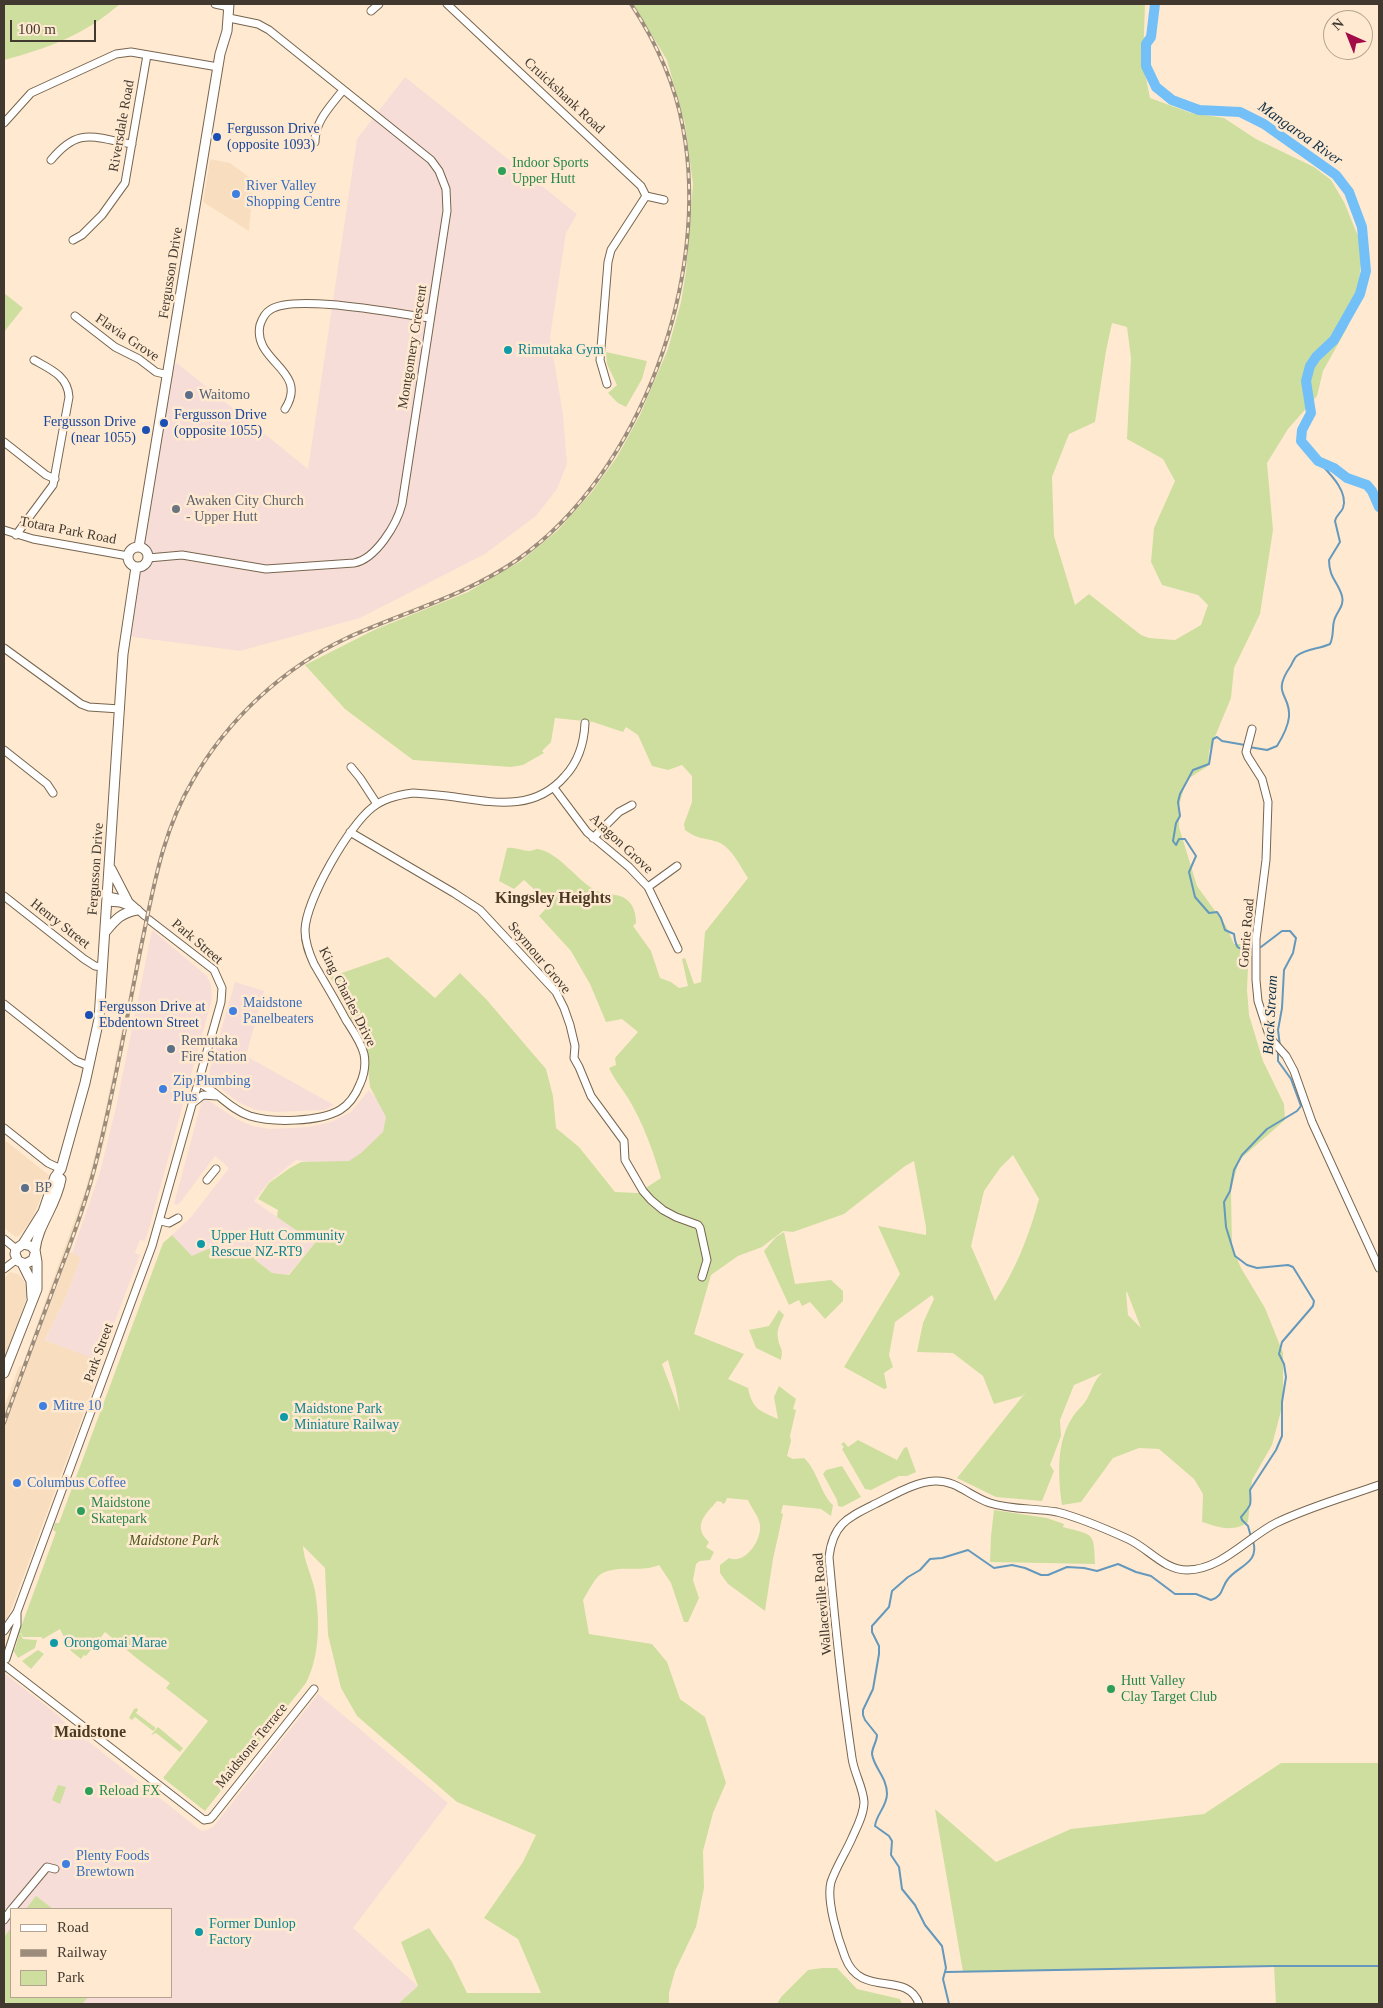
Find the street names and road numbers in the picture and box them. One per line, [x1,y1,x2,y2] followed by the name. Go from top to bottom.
[520,54,608,138] street label: Cruickshank Road
[106,79,138,173] street label: Riversdale Road
[155,226,187,320] street label: Fergusson Drive
[395,284,431,410] street label: Montgomery Crescent
[92,310,162,366] street label: Flavia Grove
[18,513,118,549] street label: Totara Park Road
[586,810,656,878] street label: Aragon Grove
[84,822,108,916] street label: Fergusson Drive
[27,895,93,953] street label: Henry Street
[1236,898,1258,968] street label: Gorrie Road
[168,916,226,968] street label: Park Street
[504,918,574,998] street label: Seymour Grove
[315,944,379,1050] street label: King Charles Drive
[81,1321,117,1385] street label: Park Street
[810,1552,836,1656] street label: Wallaceville Road
[213,1700,291,1792] street label: Maidstone Terrace

